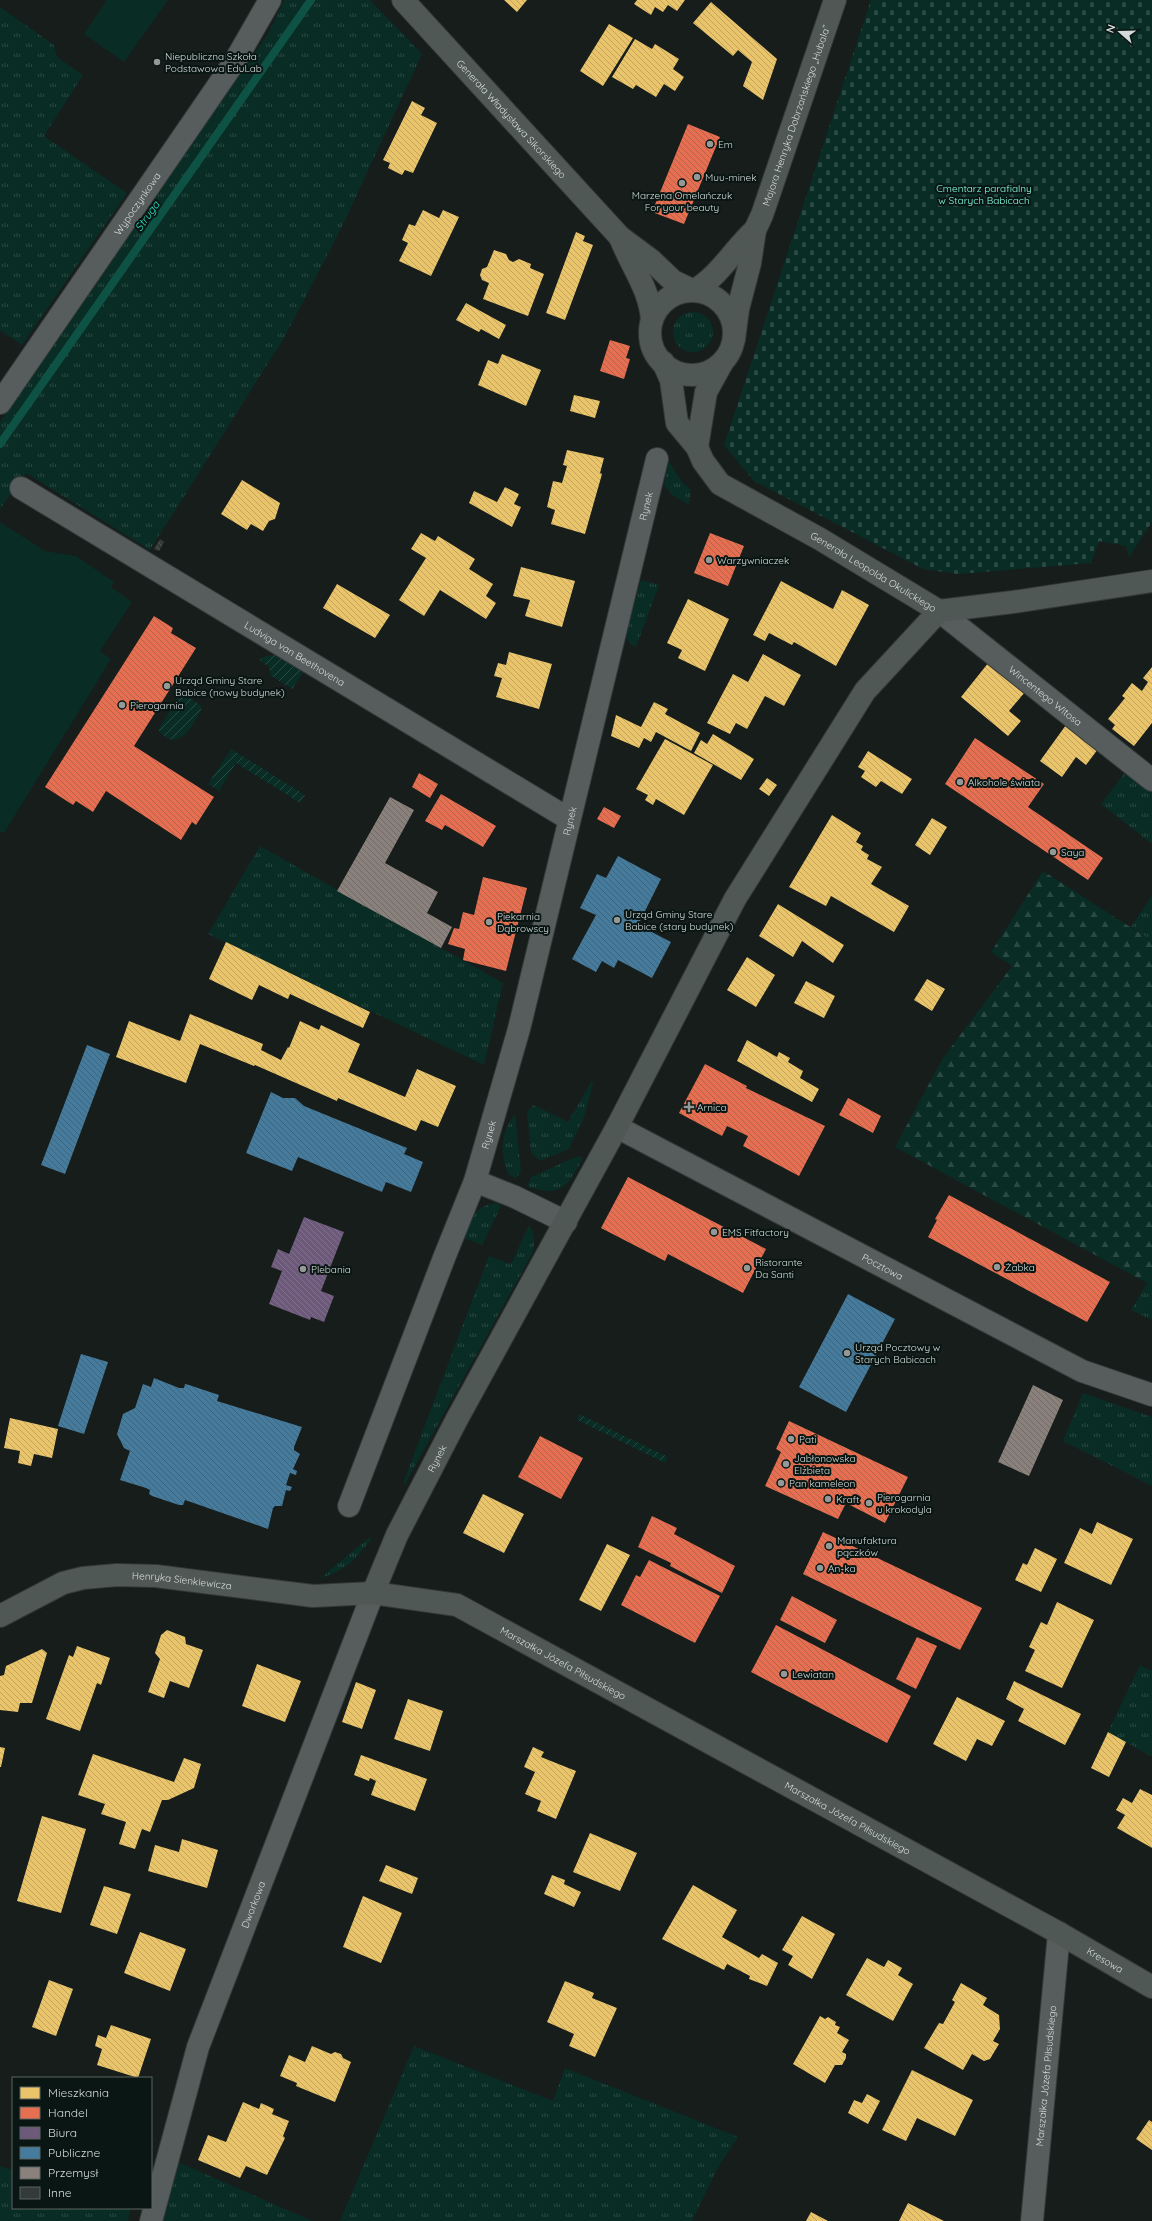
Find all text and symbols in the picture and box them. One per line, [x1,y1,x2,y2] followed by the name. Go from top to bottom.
[1100,12,1140,52] north arrow
[1103,22,1119,35] text: N
[759,23,833,208] street label: Majora Henryka Dobrzańskiego „Hubala”
[165,50,262,75] place label: Niepubliczna Szkoła Podstawowa EduLab
[152,57,162,67] marker: Niepubliczna Szkoła Podstawowa EduLab
[454,57,569,181] street label: Generała Władysława Sikorskiego
[718,138,733,151] place label: Em
[705,139,715,149] marker: Em
[111,169,163,238] street label: Wypoczynkowa
[705,171,757,184] place label: Muu-minek
[692,172,702,182] marker: Muu-minek
[677,178,687,188] marker: Marzena Omelańczuk For your beauty
[936,182,1032,207] park label: Cmentarz parafialny w Starych Babicach
[632,189,732,214] place label: Marzena Omelańczuk For your beauty
[132,197,163,234] water label: Struga
[636,490,655,522] street label: Rynek
[808,529,939,614] street label: Generała Leopolda Okulickiego
[717,554,789,567] place label: Warzywniaczek
[704,555,714,565] marker: Warzywniaczek
[242,618,348,689] street label: Ludviga van Beethovena
[1006,662,1085,729] street label: Wincentego Witosa
[175,674,285,699] place label: Urząd Gminy Stare Babice (nowy budynek)
[162,681,172,691] marker: Urząd Gminy Stare Babice (nowy budynek)
[130,699,184,712] place label: Pierogarnia
[117,700,127,710] marker: Pierogarnia
[968,776,1040,789] place label: Alkohole świata
[955,777,965,787] marker: Alkohole świata
[560,805,579,837] street label: Rynek
[1061,846,1084,859] place label: Saya
[1048,847,1058,857] marker: Saya
[625,908,734,933] place label: Urząd Gminy Stare Babice (stary budynek)
[497,910,549,935] place label: Piekarnia Dąbrowscy
[612,915,622,925] marker: Urząd Gminy Stare Babice (stary budynek)
[484,917,494,927] marker: Piekarnia Dąbrowscy
[697,1101,726,1114] place label: Arnica
[684,1102,694,1112] marker: Arnica
[478,1119,499,1150] street label: Rynek
[722,1226,789,1239] place label: EMS Fitfactory
[709,1227,719,1237] marker: EMS Fitfactory
[860,1250,906,1283] street label: Pocztowa
[755,1256,803,1281] place label: Ristorante Da Santi
[1005,1261,1035,1274] place label: Żabka
[992,1262,1002,1272] marker: Żabka
[311,1263,351,1276] place label: Plebania
[742,1263,752,1273] marker: Ristorante Da Santi
[298,1264,308,1274] marker: Plebania
[855,1341,941,1366] place label: Urząd Pocztowy w Starych Babicach
[842,1348,852,1358] marker: Urząd Pocztowy w Starych Babicach
[799,1433,817,1446] place label: Pati
[786,1434,796,1444] marker: Pati
[424,1442,449,1474] street label: Rynek
[794,1452,856,1477] place label: Jabłonowska Elżbieta
[781,1459,791,1469] marker: Jabłonowska Elżbieta
[789,1477,855,1490] place label: Pan kameleon
[776,1478,786,1488] marker: Pan kameleon
[877,1491,932,1516] place label: Pierogarnia u krokodyla
[836,1493,860,1506] place label: Kraft
[823,1494,833,1504] marker: Kraft
[864,1498,874,1508] marker: Pierogarnia u krokodyla
[837,1534,897,1559] place label: Manufaktura pączków
[824,1541,834,1551] marker: Manufaktura pączków
[828,1562,856,1575] place label: An-ka
[815,1563,825,1573] marker: An-ka
[132,1569,233,1592] street label: Henryka Sienkiewicza
[498,1623,628,1702] street label: Marszałka Józefa Piłsudskiego
[792,1668,834,1681] place label: Lewiatan
[779,1669,789,1679] marker: Lewiatan
[782,1778,913,1857] street label: Marszałka Józefa Piłsudskiego
[238,1879,268,1930] street label: Dworkowa
[1084,1944,1126,1976] street label: Kresowa
[1033,2005,1059,2147] street label: Marszałka Józefa Piłsudskiego
[12,2077,152,2209] legend
[48,2085,109,2100] text: Mieszkania
[48,2105,88,2120] text: Handel
[48,2125,77,2140] text: Biura
[48,2145,100,2160] text: Publiczne
[48,2165,98,2180] text: Przemysł
[48,2185,72,2200] text: Inne

